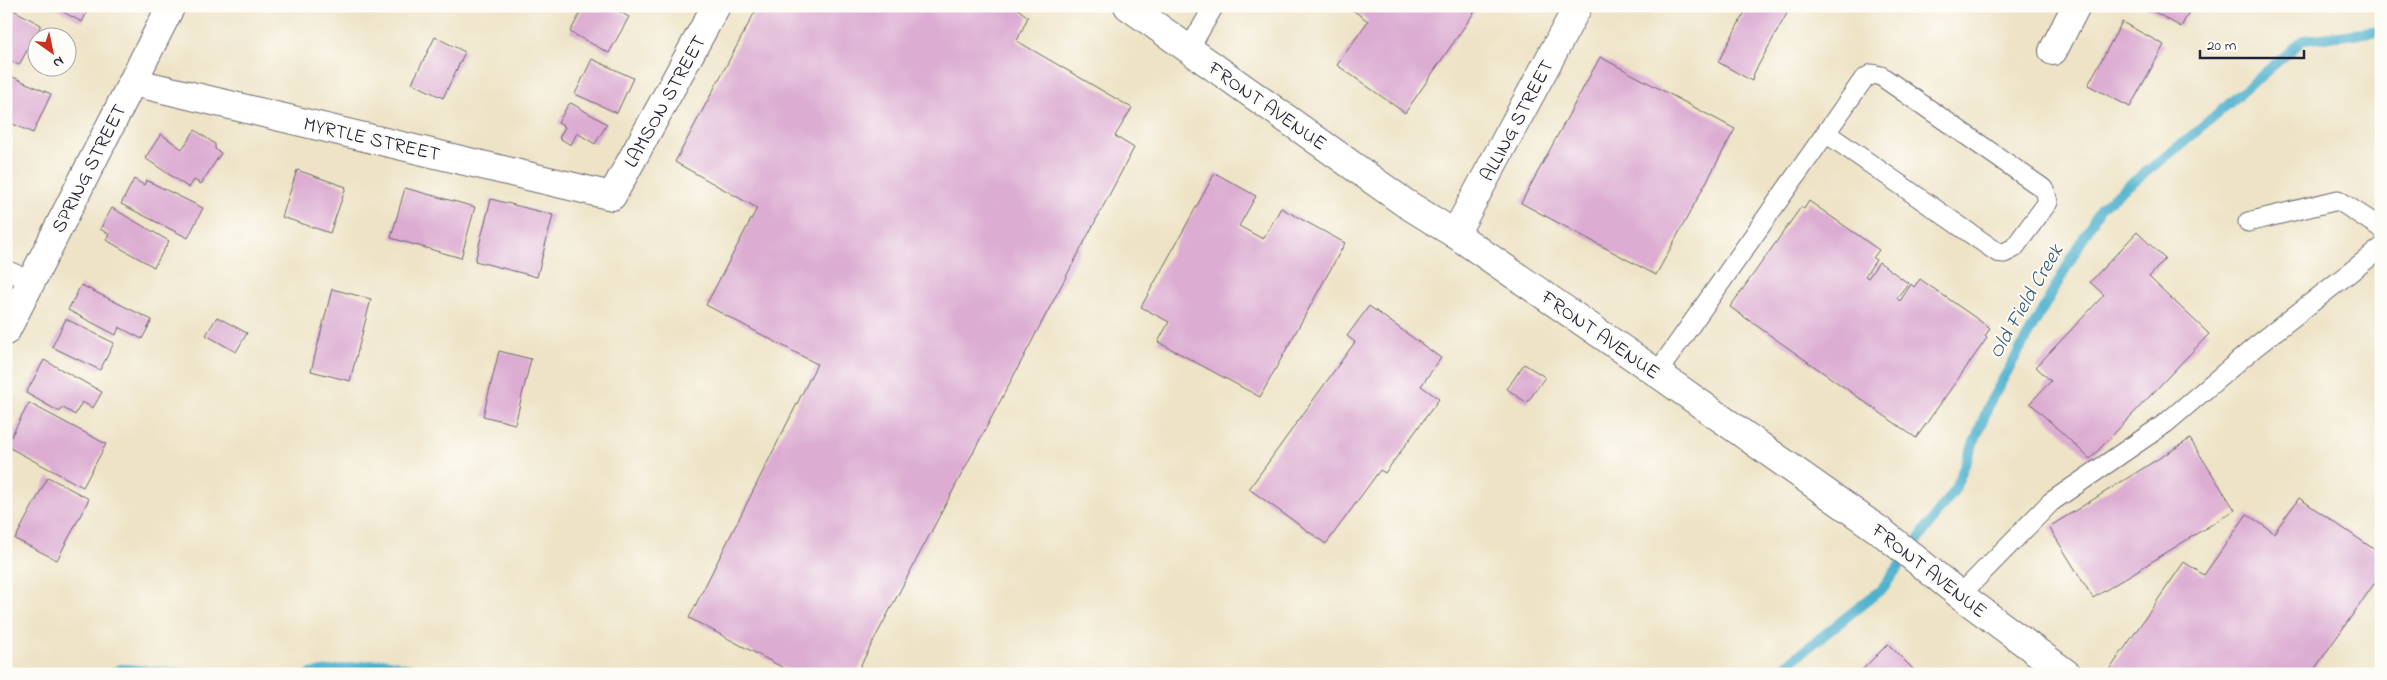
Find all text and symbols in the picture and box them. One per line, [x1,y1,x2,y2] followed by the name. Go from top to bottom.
[28,28,78,78] north arrow
[2200,28,2303,60] scale bar
[618,31,715,174] street label: LAMSON STREET
[2207,35,2237,57] text: 20 m
[49,50,68,73] text: N
[1200,55,1332,159] street label: FRONT AVENUE
[1474,55,1562,187] street label: ALLING STREET
[45,100,135,239] street label: SPRING STREET
[300,111,443,170] street label: MYRTLE STREET
[1982,238,2072,365] water label: Old Field Creek
[1533,284,1665,388] street label: FRONT AVENUE
[1864,517,1992,626] street label: FRONT AVENUE

